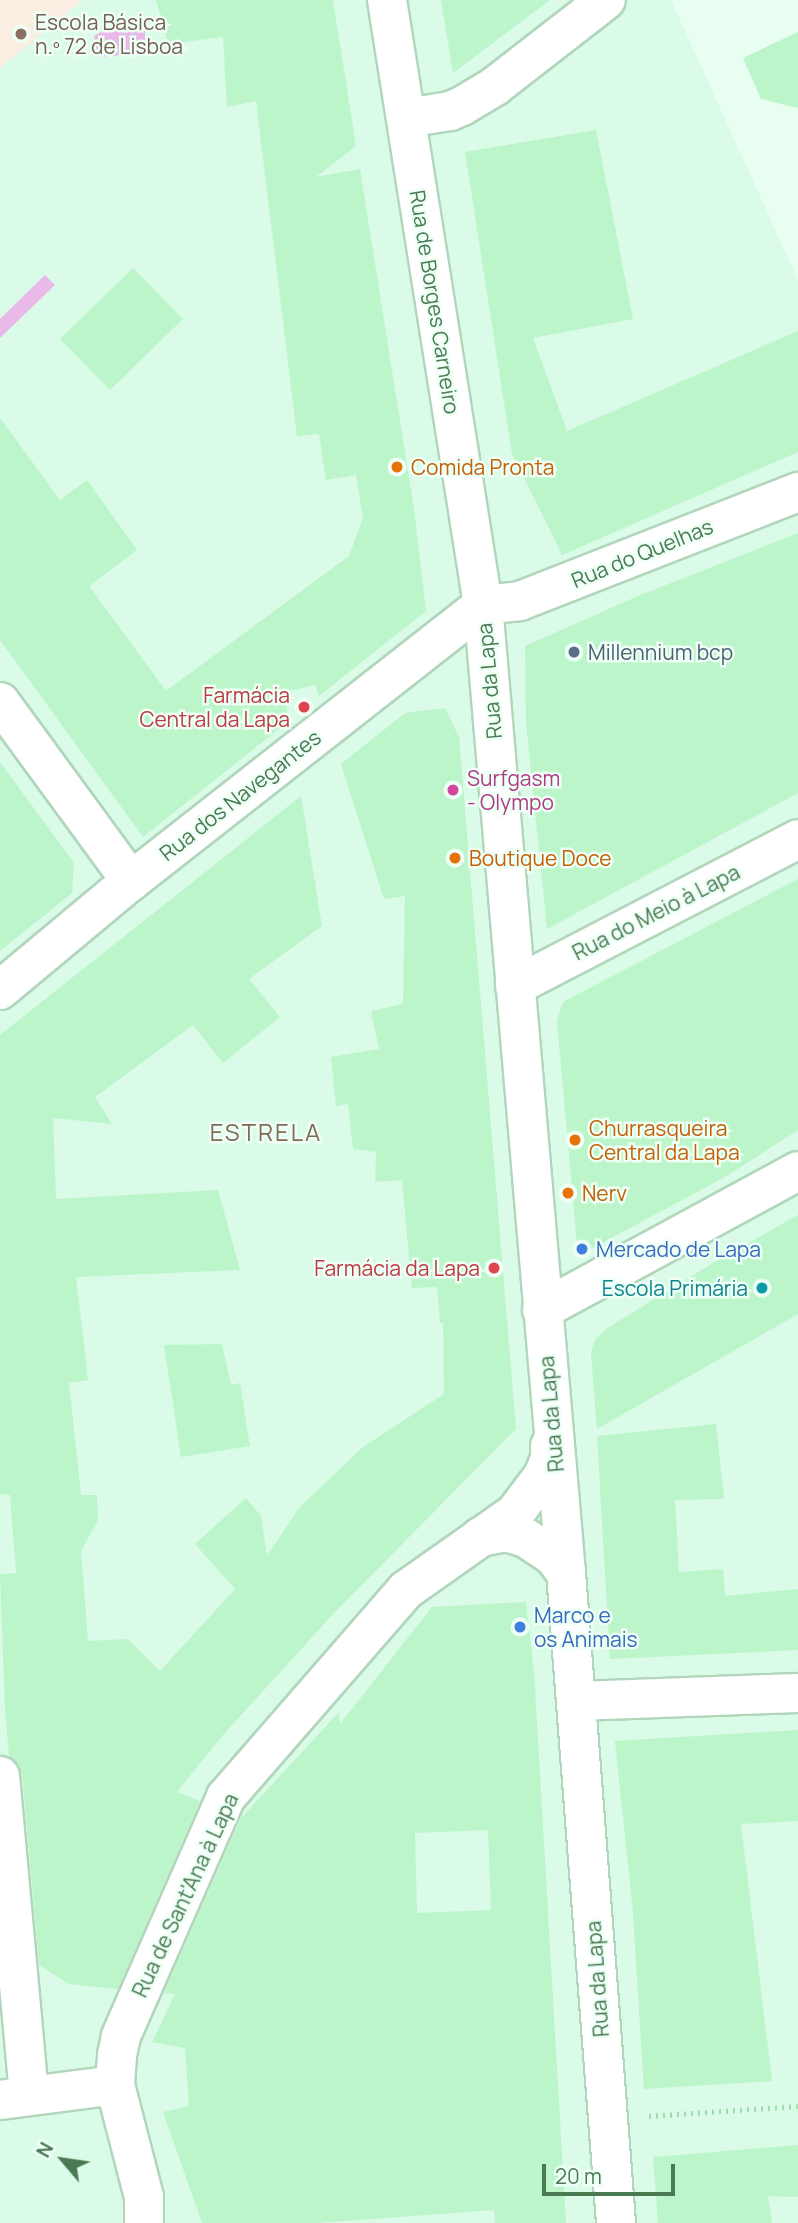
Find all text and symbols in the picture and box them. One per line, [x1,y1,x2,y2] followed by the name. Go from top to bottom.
[35,9,183,59] place label: Escola Básica n.º 72 de Lisboa
[13,26,29,42] marker: Escola Básica n.º 72 de Lisboa
[405,188,465,416] street label: Rua de Borges Carneiro
[411,454,554,480] place label: Comida Pronta
[389,459,405,475] marker: Comida Pronta
[567,513,717,593] street label: Rua do Quelhas
[471,622,507,740] street label: Rua da Lapa
[588,639,733,665] place label: Millennium bcp
[566,644,582,660] marker: Millennium bcp
[139,682,290,732] place label: Farmácia Central da Lapa
[296,699,312,715] marker: Farmácia Central da Lapa
[154,724,326,866] street label: Rua dos Navegantes
[467,765,560,815] place label: Surfgasm - Olympo
[445,782,461,798] marker: Surfgasm - Olympo
[469,845,612,871] place label: Boutique Doce
[447,850,463,866] marker: Boutique Doce
[568,859,744,965] street label: Rua do Meio à Lapa
[589,1115,740,1165] place label: Churrasqueira Central da Lapa
[211,1118,321,1146] district label: ESTRELA
[567,1132,583,1148] marker: Churrasqueira Central da Lapa
[582,1180,627,1206] place label: Nerv
[560,1185,576,1201] marker: Nerv
[596,1236,761,1262] place label: Mercado de Lapa
[574,1241,590,1257] marker: Mercado de Lapa
[314,1255,480,1281] place label: Farmácia da Lapa
[486,1260,502,1276] marker: Farmácia da Lapa
[602,1275,748,1301] place label: Escola Primária
[754,1280,770,1296] marker: Escola Primária
[533,1355,569,1473] street label: Rua da Lapa
[534,1602,638,1652] place label: Marco e os Animais
[512,1619,528,1635] marker: Marco e os Animais
[127,1789,243,2001] street label: Rua de Sant'Ana à Lapa
[580,1920,614,2038] street label: Rua da Lapa
[28,2125,98,2195] north arrow
[30,2138,59,2162] text: N
[546,2150,679,2194] scale bar
[555,2162,602,2190] text: 20 m

